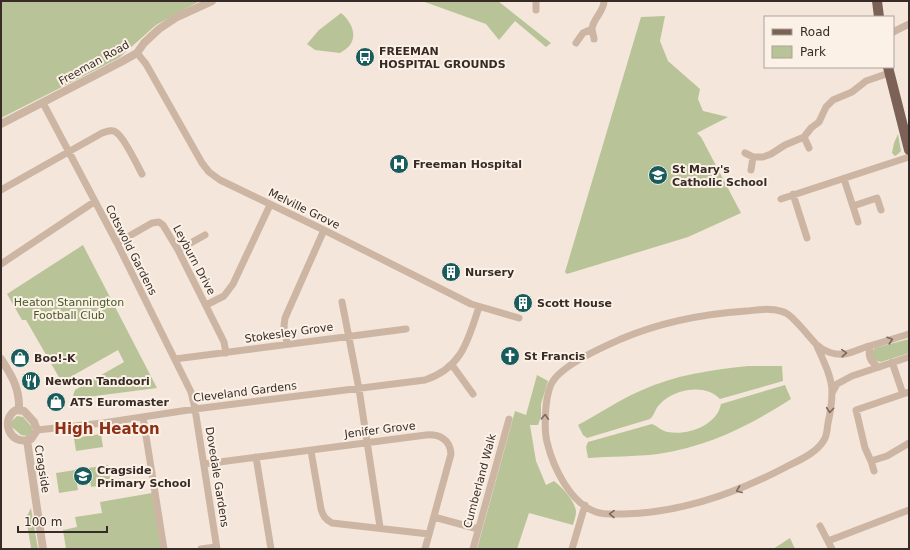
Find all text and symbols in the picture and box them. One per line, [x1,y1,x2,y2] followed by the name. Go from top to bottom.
[764,16,894,68] legend
[800,25,830,39] text: Road
[56,38,132,88] street label: Freeman Road
[379,45,506,71] place label: FREEMAN HOSPITAL GROUNDS
[800,45,826,59] text: Park
[354,46,376,68] bus stop icon: FREEMAN HOSPITAL GROUNDS
[388,153,410,175] hospital icon: Freeman Hospital
[413,158,522,171] place label: Freeman Hospital
[672,163,767,189] place label: St Mary's Catholic School
[647,164,669,186] school or university icon: St Mary's Catholic School
[266,186,342,232] street label: Melville Grove
[103,203,160,298] street label: Cotswold Gardens
[170,223,218,297] street label: Leyburn Drive
[440,261,462,283] building icon: Nursery
[465,266,514,279] place label: Nursery
[512,292,534,314] building icon: Scott House
[14,296,124,322] park label: Heaton Stannington Football Club
[537,297,612,310] place label: Scott House
[244,320,334,346] street label: Stokesley Grove
[887,336,894,345] one-way arrow
[499,345,521,367] church icon: St Francis
[9,347,31,369] shop icon: Boo!-K
[841,348,847,357] one-way arrow
[524,350,586,363] place label: St Francis
[34,352,76,365] place label: Boo!-K
[20,370,42,392] restaurant icon: Newton Tandoori
[45,375,150,388] place label: Newton Tandoori
[193,379,298,405] street label: Cleveland Gardens
[45,391,67,413] shop icon: ATS Euromaster
[70,396,169,409] place label: ATS Euromaster
[825,407,834,413] one-way arrow
[541,414,550,420] one-way arrow
[343,419,417,441] street label: Jenifer Grove
[54,420,160,438] district label: High Heaton
[203,426,231,528] street label: Dovedale Gardens
[461,432,499,530] street label: Cumberland Walk
[32,444,52,494] street label: Cragside
[97,464,191,490] place label: Cragside Primary School
[72,465,94,487] school or university icon: Cragside Primary School
[736,485,744,493] one-way arrow
[18,508,107,534] scale bar
[609,510,615,518] one-way arrow
[24,515,62,529] text: 100 m

